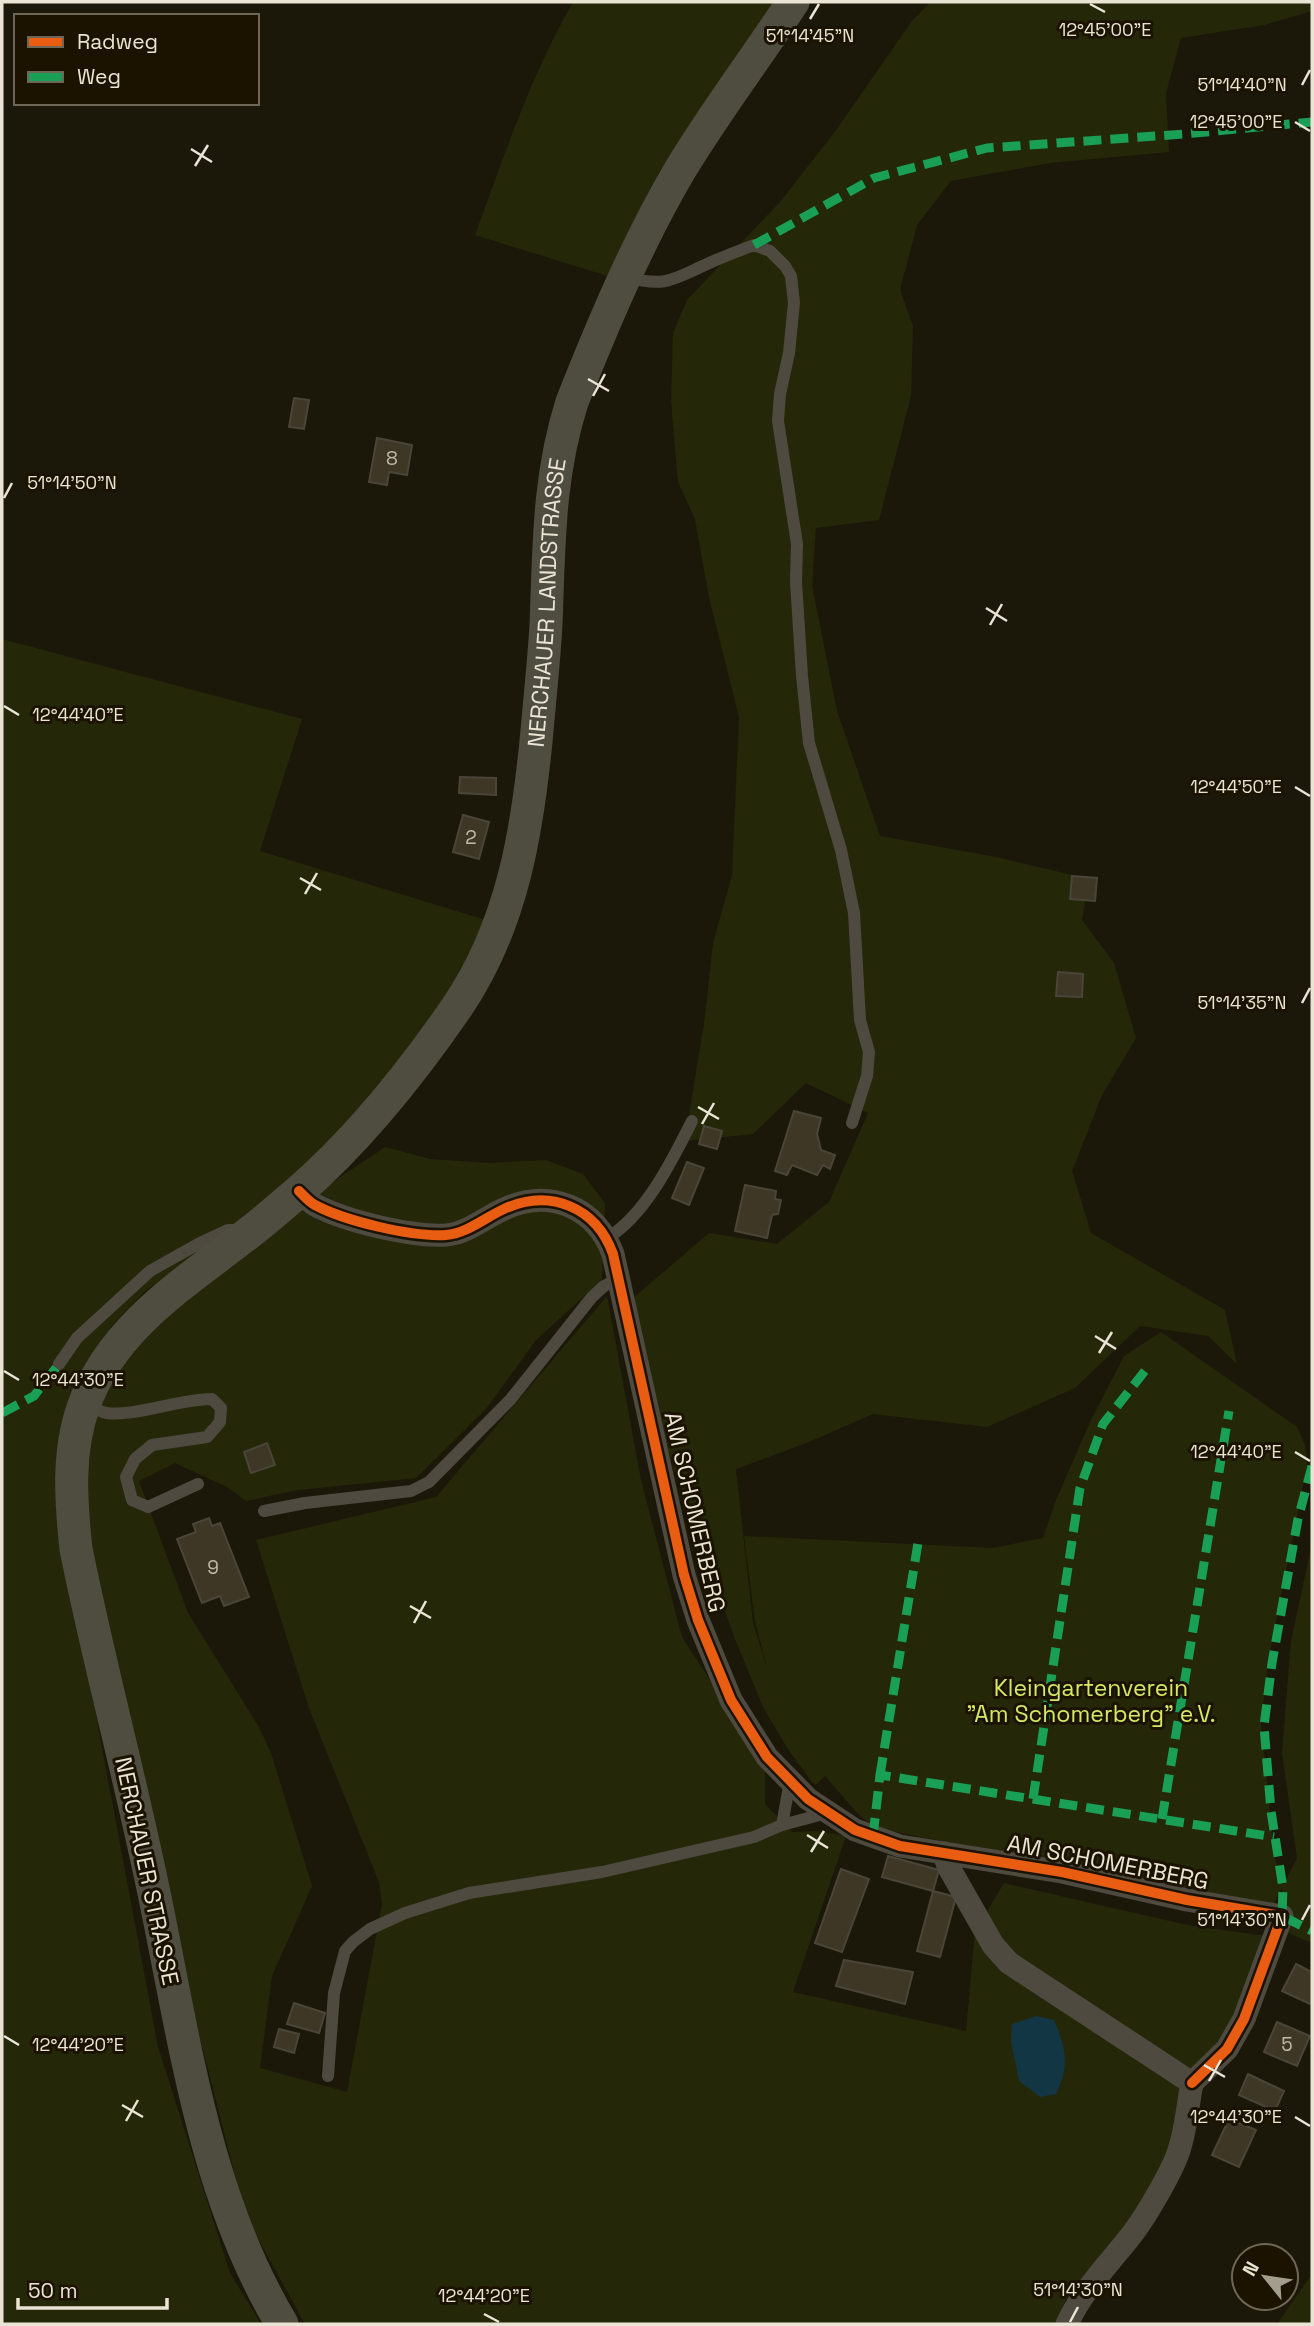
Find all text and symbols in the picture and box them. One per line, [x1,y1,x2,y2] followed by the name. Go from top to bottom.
[14,14,259,105] legend
[1059,18,1151,41] text: 12°45'00"E
[766,24,854,47] text: 51°14'45"N
[77,28,158,55] text: Radweg
[77,63,121,90] text: Weg
[1197,73,1287,96] text: 51°14'40"N
[1190,110,1282,133] text: 12°45'00"E
[386,446,398,471] house number: 8
[521,456,573,749] street label: NERCHAUER LANDSTRASSE
[27,471,117,494] text: 51°14'50"N
[32,703,124,726] text: 12°44'40"E
[1190,775,1282,798] text: 12°44'50"E
[465,825,477,850] house number: 2
[1198,991,1286,1014] text: 51°14'35"N
[32,1368,124,1391] text: 12°44'30"E
[657,1409,733,1615] street label: AM SCHOMERBERG
[1190,1440,1282,1463] text: 12°44'40"E
[207,1555,219,1580] house number: 9
[966,1673,1216,1729] park label: Kleingartenverein "Am Schomerberg" e.V.
[108,1754,186,1988] street label: NERCHAUER STRASSE
[1005,1828,1211,1896] street label: AM SCHOMERBERG
[1197,1908,1287,1931] text: 51°14'30"N
[1281,2032,1293,2057] house number: 5
[32,2033,124,2056] text: 12°44'20"E
[1190,2105,1282,2128] text: 12°44'30"E
[1230,2242,1300,2312] north arrow
[1237,2257,1265,2281] text: N
[18,2266,166,2310] scale bar
[28,2277,78,2304] text: 50 m
[1033,2278,1123,2301] text: 51°14'30"N
[438,2284,530,2307] text: 12°44'20"E

